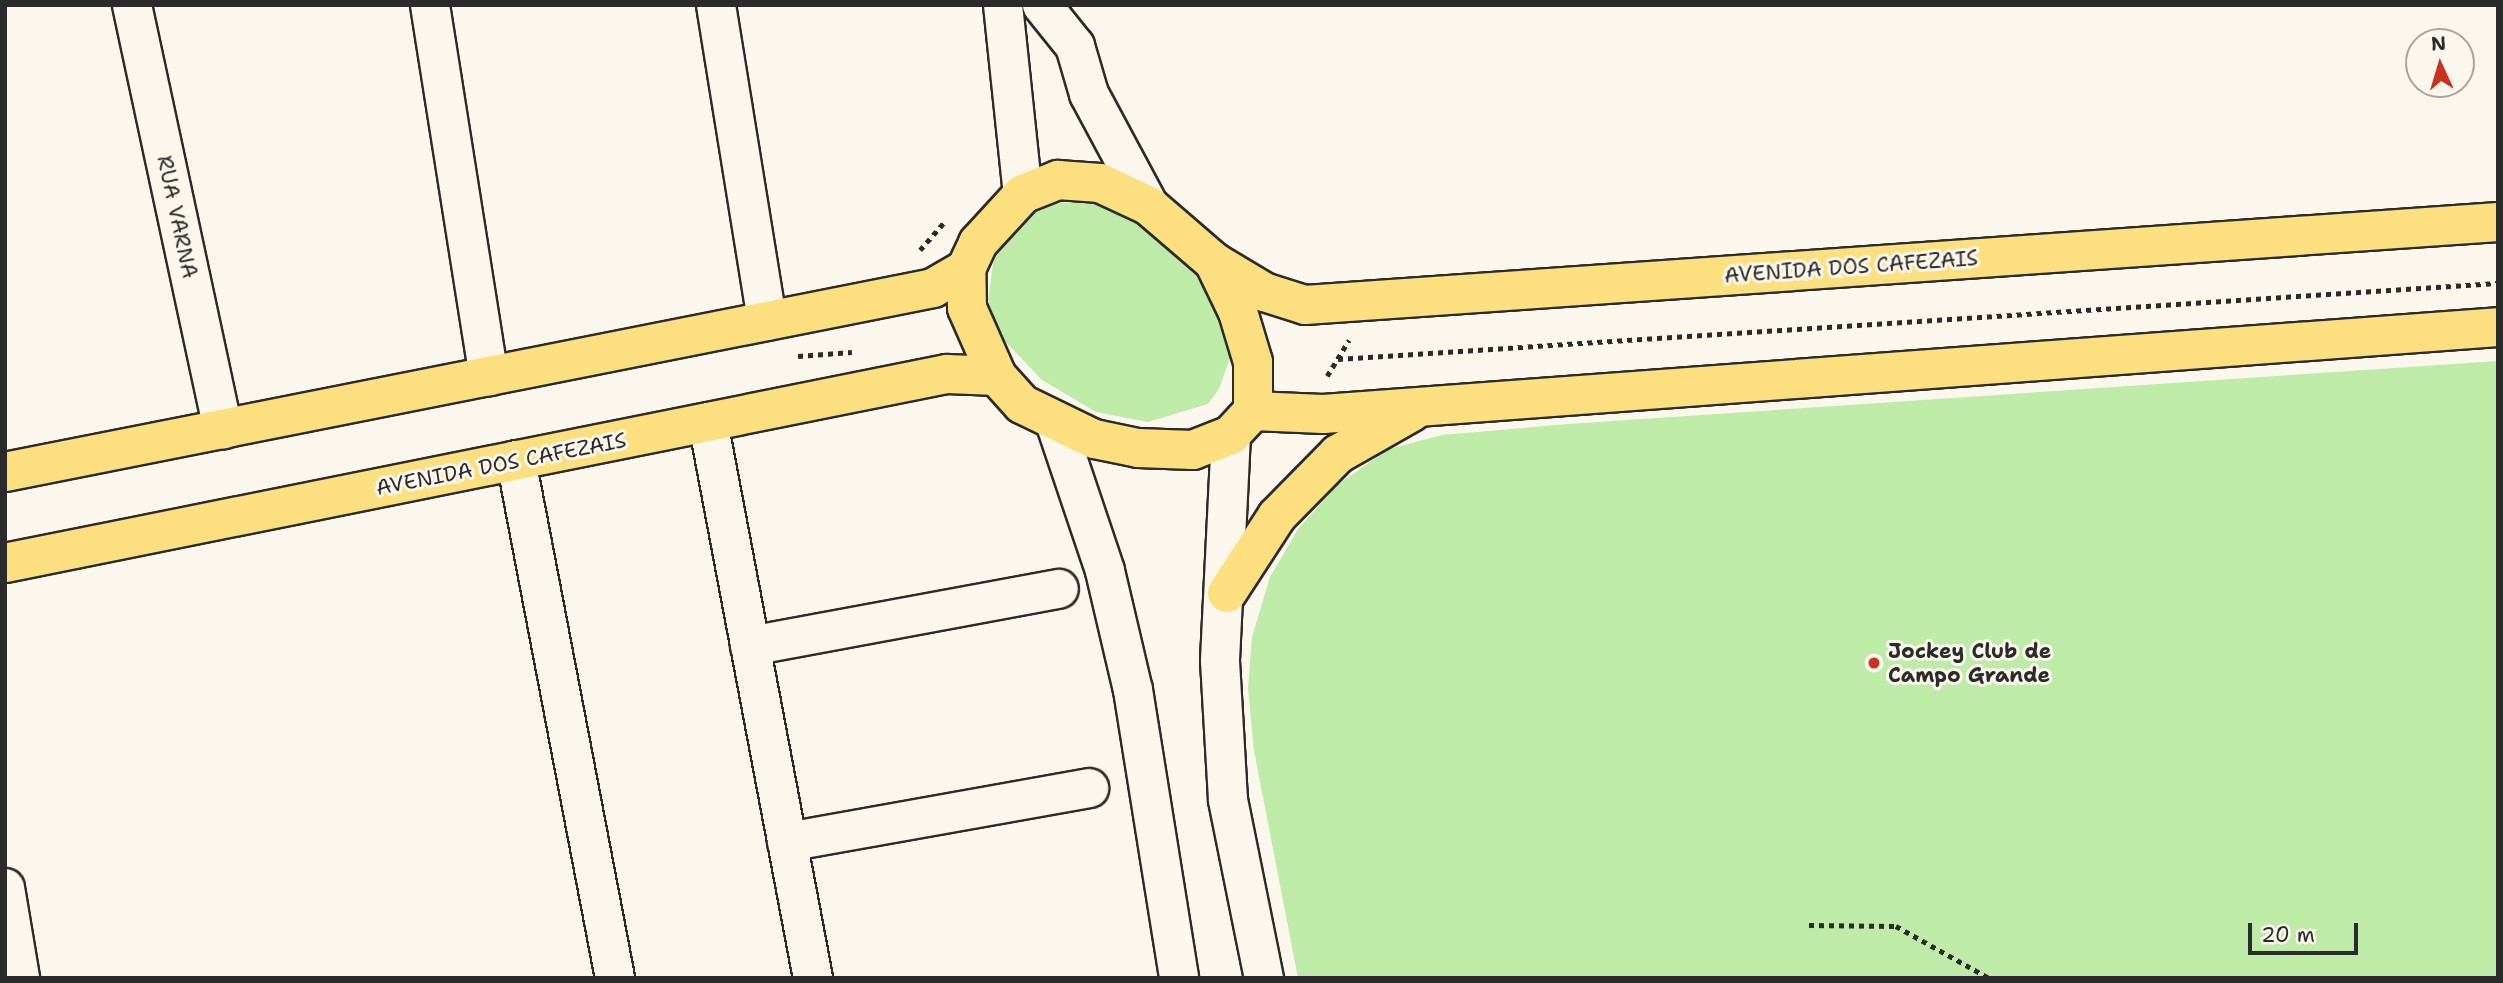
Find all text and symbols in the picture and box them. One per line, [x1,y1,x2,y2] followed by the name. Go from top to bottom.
[2405,28,2475,98] north arrow
[2430,31,2447,57] text: N
[152,153,202,281] street label: RUA VARNA
[1723,246,1979,288] street label: AVENIDA DOS CAFEZAIS
[374,427,628,501] street label: AVENIDA DOS CAFEZAIS
[1888,638,2051,688] place label: Jockey Club de Campo Grande
[1866,655,1882,671] marker: Jockey Club de Campo Grande
[2251,909,2361,953] scale bar
[2261,921,2315,949] text: 20 m

